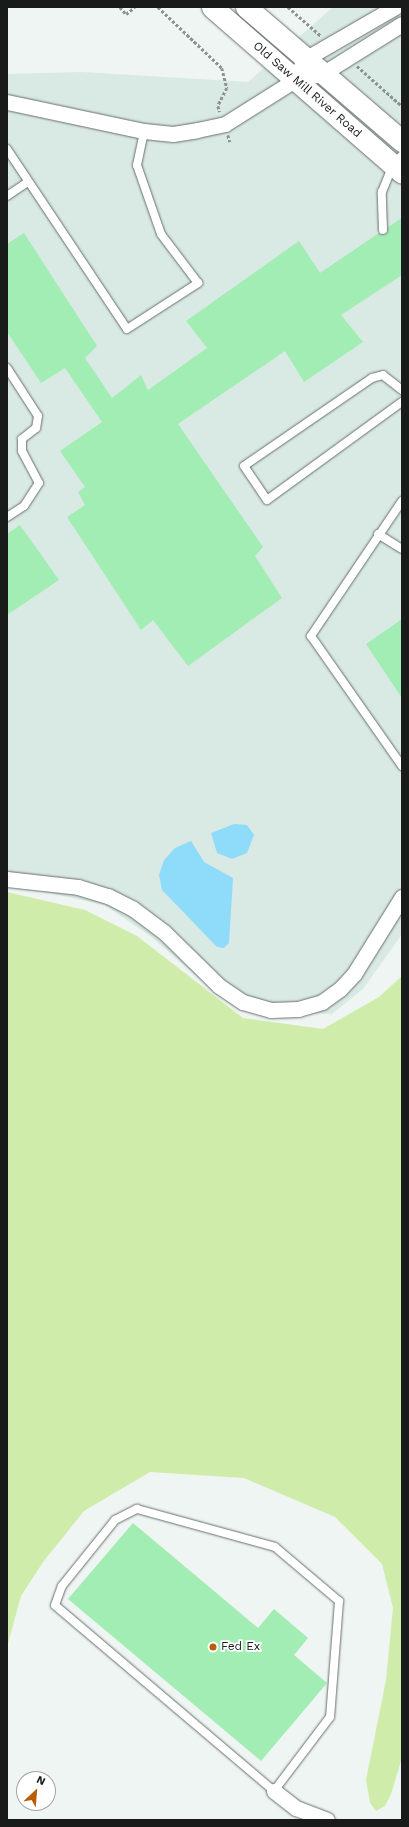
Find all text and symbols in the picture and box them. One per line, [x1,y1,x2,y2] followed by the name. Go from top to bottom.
[249,39,365,141] street label: Old Saw Mill River Road
[221,1640,260,1654] place label: Fed Ex
[208,1642,218,1652] marker: Fed Ex
[16,1771,56,1811] north arrow
[35,1773,48,1788] text: N

